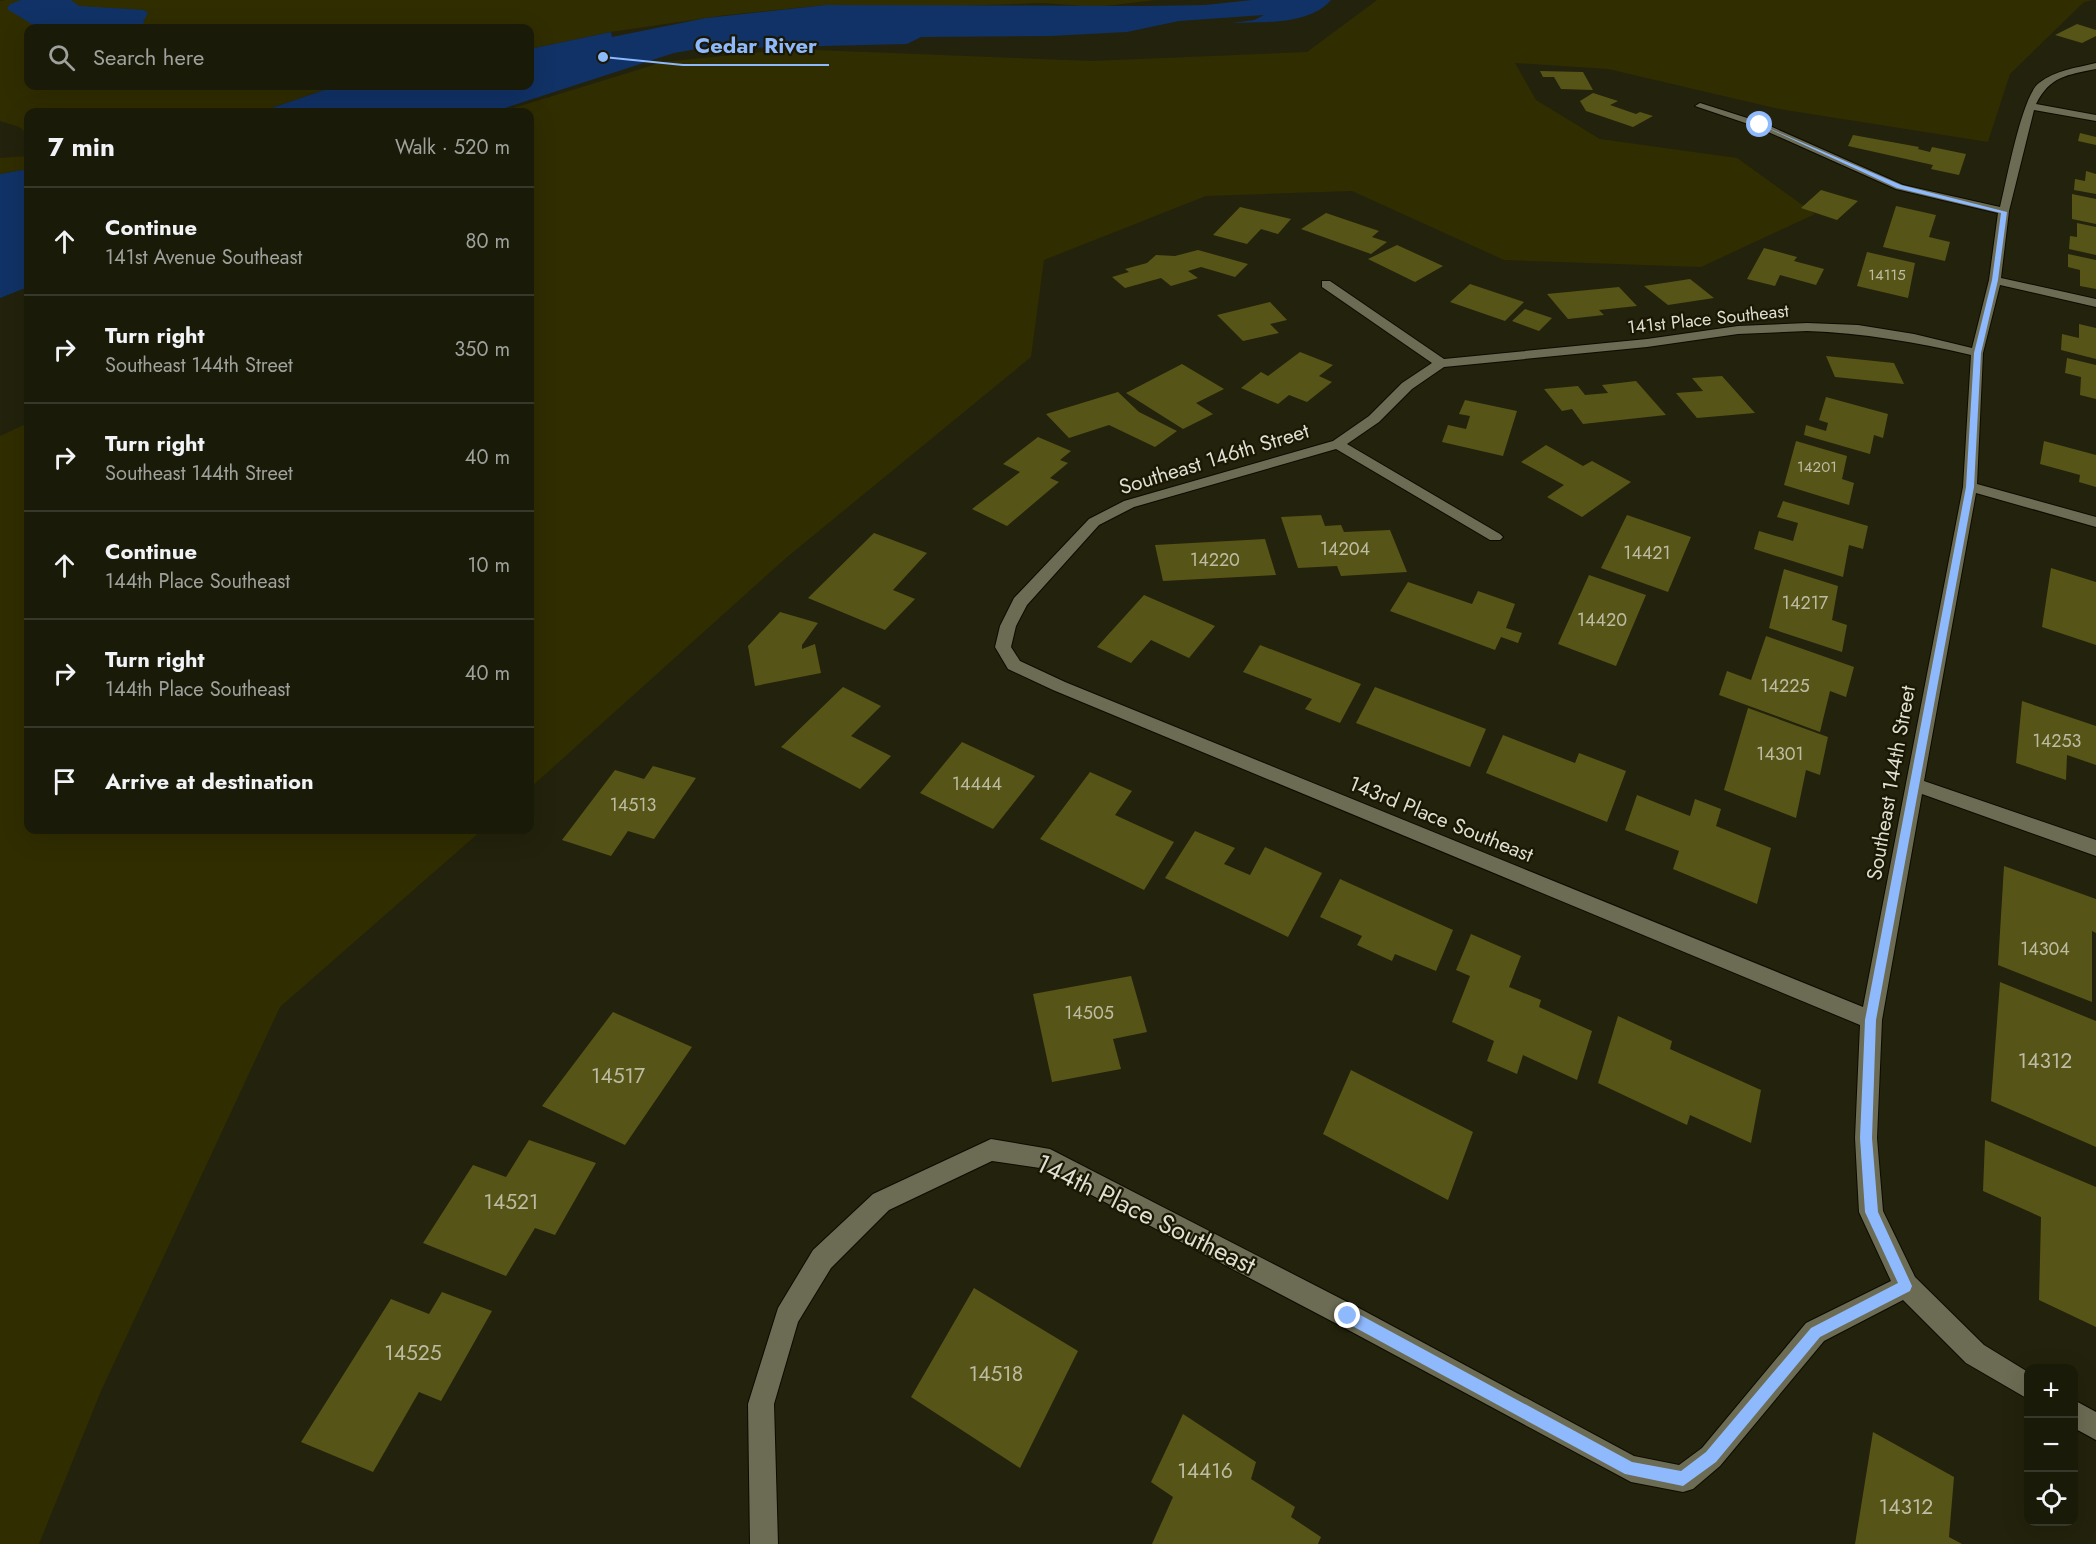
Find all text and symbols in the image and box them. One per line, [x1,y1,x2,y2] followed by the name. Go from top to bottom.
[24,24,534,90] search box
[683,25,829,65] callout: Cedar River
[695,29,817,61] text: Cedar River
[45,41,78,74] icon: search
[93,41,204,73] text: Search here
[1746,111,1772,137] route start
[48,128,115,166] text: 7 min
[395,133,510,162] text: Walk · 520 m
[105,211,197,243] text: Continue
[48,225,81,258] icon: ahead
[465,227,510,256] text: 80 m
[105,243,302,272] text: 141st Avenue Southeast
[1868,264,1906,286] house number: 14115
[1626,298,1791,340] street label: 141st Place Southeast
[105,319,205,351] text: Turn right
[48,333,81,366] icon: right
[454,335,510,364] text: 350 m
[105,351,293,380] text: Southeast 144th Street
[1115,416,1313,502] street label: Southeast 146th Street
[105,427,205,459] text: Turn right
[48,441,81,474] icon: right
[465,443,510,472] text: 40 m
[1797,456,1837,478] house number: 14201
[105,459,293,488] text: Southeast 144th Street
[105,535,197,567] text: Continue
[1320,536,1370,562] house number: 14204
[1623,540,1671,566] house number: 14421
[1190,547,1240,573] house number: 14220
[48,549,81,582] icon: ahead
[467,551,510,580] text: 10 m
[105,567,290,596] text: 144th Place Southeast
[1782,590,1829,616] house number: 14217
[1577,607,1627,633] house number: 14420
[105,643,205,675] text: Turn right
[48,657,81,690] icon: right
[465,659,510,688] text: 40 m
[1760,673,1810,699] house number: 14225
[105,675,290,704] text: 144th Place Southeast
[1859,683,1923,883] street label: Southeast 144th Street
[2033,728,2082,754] house number: 14253
[1756,741,1804,767] house number: 14301
[48,765,81,798] icon: arrive
[105,765,314,797] text: Arrive at destination
[1344,768,1538,870] street label: 143rd Place Southeast
[952,771,1002,797] house number: 14444
[610,792,657,818] house number: 14513
[2020,936,2070,962] house number: 14304
[1064,1000,1114,1026] house number: 14505
[2018,1046,2072,1076] house number: 14312
[591,1061,645,1091] house number: 14517
[1030,1144,1263,1284] street label: 144th Place Southeast
[484,1187,538,1217] house number: 14521
[1334,1302,1360,1328] route end
[384,1338,442,1368] house number: 14525
[969,1359,1023,1389] house number: 14518
[2024,1364,2078,1526] map controls
[2024,1364,2078,1418] button: +
[2024,1418,2078,1472] button: −
[1177,1456,1233,1486] house number: 14416
[2024,1472,2078,1526] button: locate
[1879,1492,1933,1522] house number: 14312

